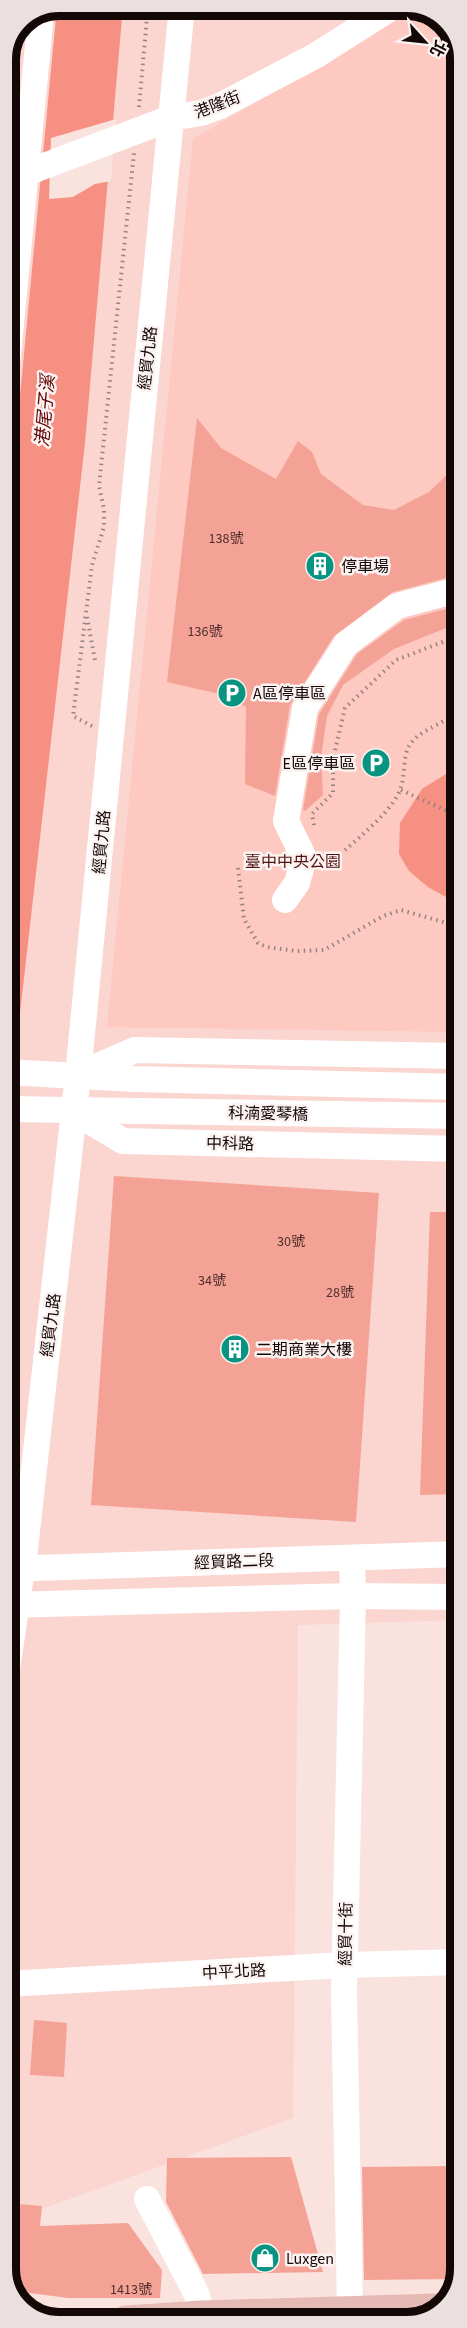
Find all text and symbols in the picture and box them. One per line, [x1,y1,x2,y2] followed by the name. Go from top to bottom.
[395,12,455,72] north arrow
[424,36,451,60] text: 北
[191,86,244,124] street label: 港隆街
[134,325,162,391] street label: 經貿九路
[30,371,61,448] water label: 港尾子溪
[209,529,243,549] house number: 138號
[304,550,336,582] building icon: 停車場
[341,556,389,578] place label: 停車場
[188,622,222,642] house number: 136號
[216,677,248,709] parking icon: A區停車區
[253,683,326,705] place label: A區停車區
[360,747,392,779] parking icon: E區停車區
[283,753,355,775] place label: E區停車區
[88,809,116,875] street label: 經貿九路
[245,851,341,873] park label: 臺中中央公園
[228,1102,308,1126] street label: 科湳愛琴橋
[206,1133,254,1155] street label: 中科路
[277,1232,305,1252] house number: 30號
[198,1271,226,1291] house number: 34號
[326,1283,354,1303] house number: 28號
[36,1292,66,1358] street label: 經貿九路
[219,1333,251,1365] building icon: 二期商業大樓
[256,1339,352,1361] place label: 二期商業大樓
[194,1550,274,1574] street label: 經貿路二段
[334,1902,358,1966] street label: 經貿十街
[202,1959,267,1985] street label: 中平北路
[249,2242,281,2274] shop icon: Luxgen
[286,2248,334,2270] place label: Luxgen
[110,2280,152,2300] house number: 1413號

